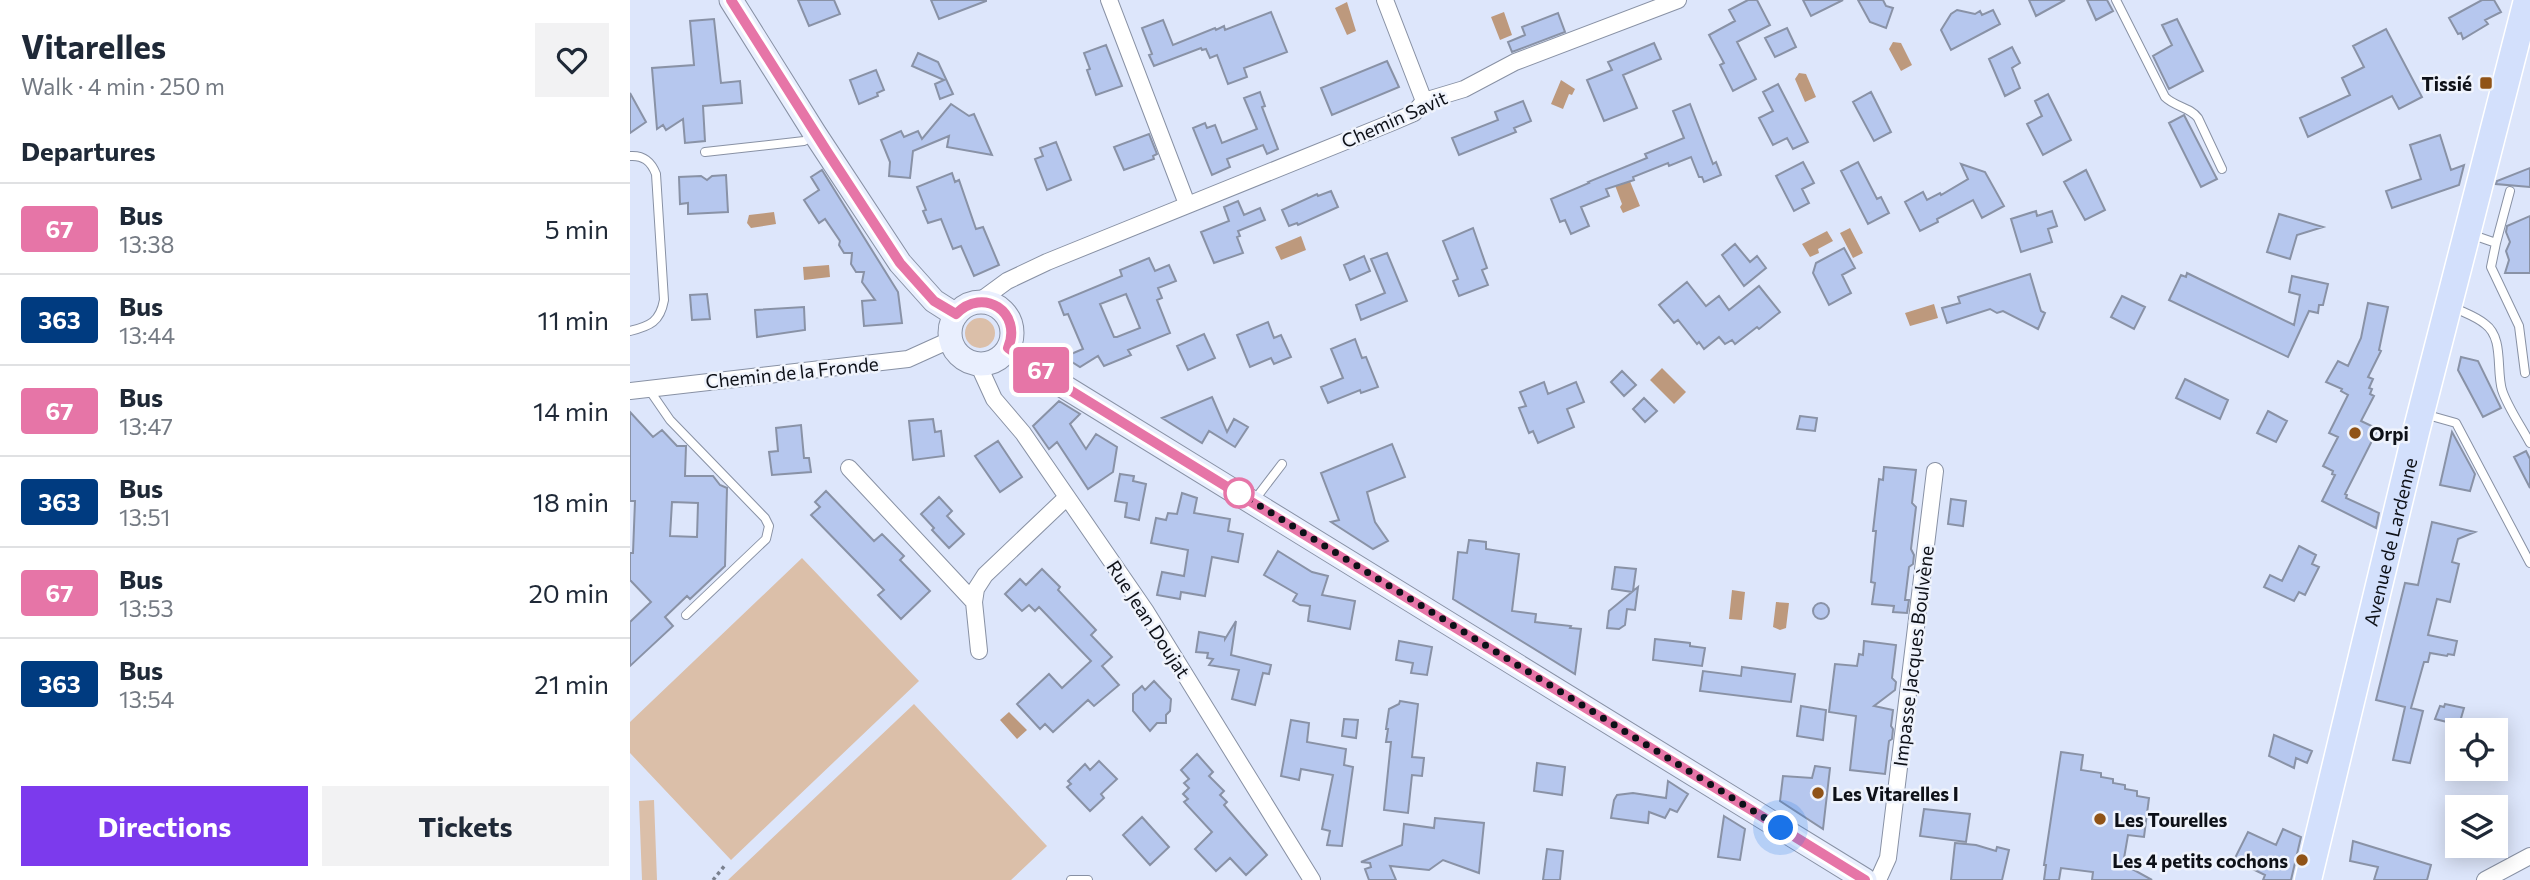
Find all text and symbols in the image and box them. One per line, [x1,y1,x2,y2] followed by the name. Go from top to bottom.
[535,23,609,97] button: heart
[21,25,166,66] text: Vitarelles
[21,72,225,100] text: Walk · 4 min · 250 m
[2421,72,2472,95] place label: Tissié
[2478,75,2494,91] marker: Tissié
[1338,85,1451,153] street label: Chemin Savit
[21,135,156,166] text: Departures
[119,199,163,230] text: Bus
[545,213,609,244] text: 5 min
[46,214,73,243] text: 67
[119,230,174,258] text: 13:38
[119,290,163,321] text: Bus
[538,304,609,335] text: 11 min
[38,305,81,334] text: 363
[119,321,175,349] text: 13:44
[1010,347,1073,393] line badge: 67
[704,351,880,393] street label: Chemin de la Fronde
[1027,355,1055,384] text: 67
[119,381,163,412] text: Bus
[533,395,609,426] text: 14 min
[46,396,73,425] text: 67
[119,412,173,440] text: 13:47
[2369,422,2409,445] place label: Orpi
[2347,425,2363,441] marker: Orpi
[2358,455,2421,628] street label: Avenue de Lardenne
[119,472,163,503] text: Bus
[1224,478,1254,508] unlabelled marker
[533,486,609,517] text: 18 min
[38,487,81,516] text: 363
[119,503,170,531] text: 13:51
[1888,544,1938,768] street label: Impasse Jacques Boulvène
[1102,556,1196,682] street label: Rue Jean Doujat
[119,563,163,594] text: Bus
[528,577,609,608] text: 20 min
[46,578,73,607] text: 67
[119,594,174,622] text: 13:53
[119,654,163,685] text: Bus
[534,668,609,699] text: 21 min
[38,669,81,698] text: 363
[119,685,174,713] text: 13:54
[2445,718,2508,858] map controls
[2445,718,2508,781] button: locate
[1832,782,1959,805] place label: Les Vitarelles I
[1810,785,1826,801] marker: Les Vitarelles I
[21,786,308,866] button: Directions
[322,786,609,866] button: Tickets
[2445,795,2508,858] button: layers
[2114,808,2228,831] place label: Les Tourelles
[1763,810,1798,845] your location
[2092,811,2108,827] marker: Les Tourelles
[2112,849,2288,872] place label: Les 4 petits cochons
[2294,852,2310,868] marker: Les 4 petits cochons

